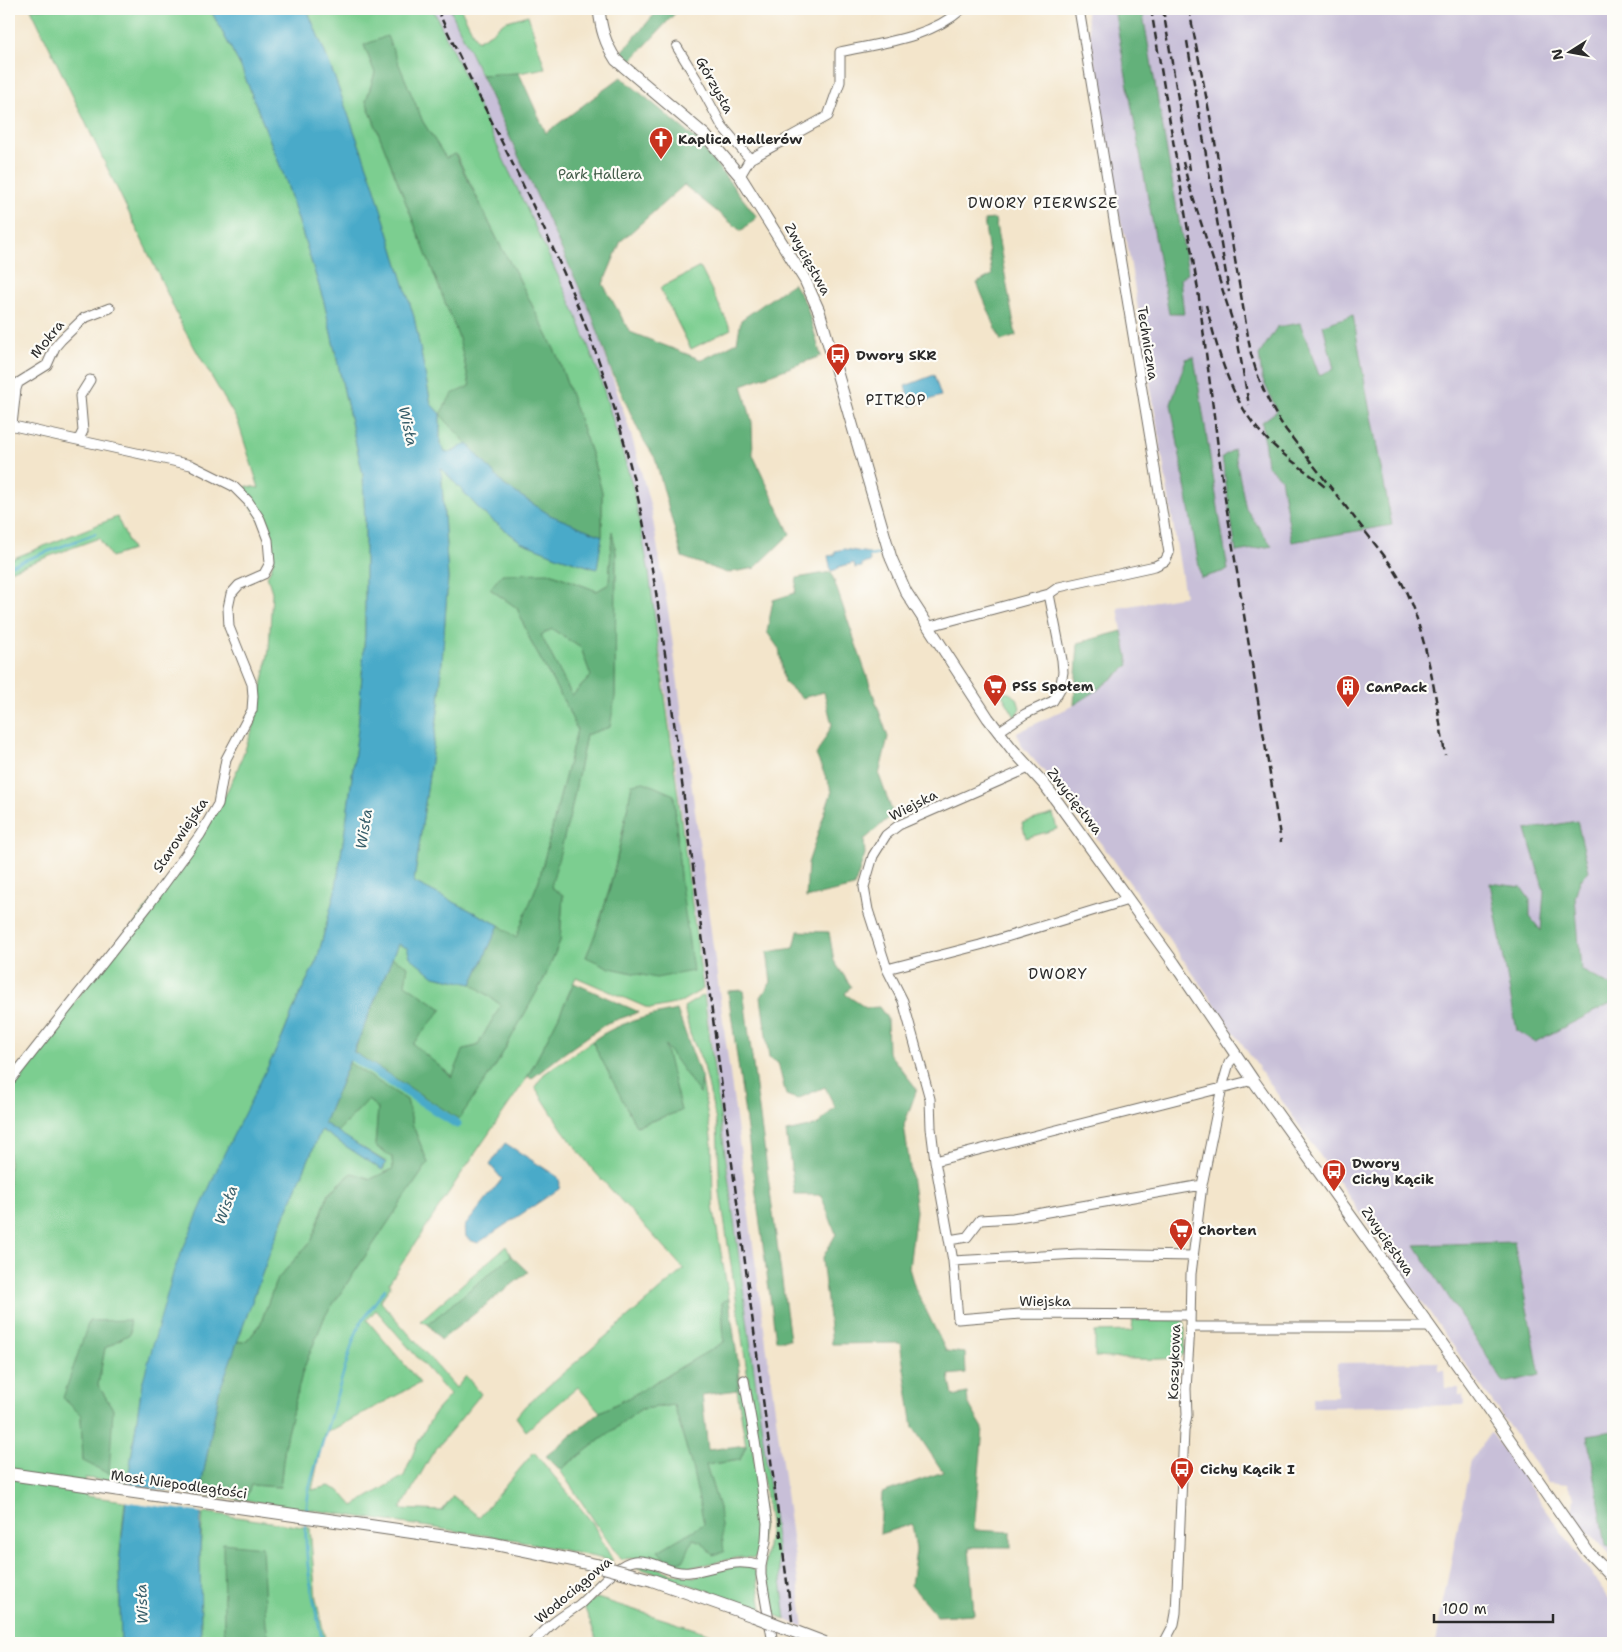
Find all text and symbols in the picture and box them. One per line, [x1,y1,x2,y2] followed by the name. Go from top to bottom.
[1544,28,1594,78] north arrow
[1547,47,1567,62] text: N
[692,53,738,117] street label: Górzysta
[648,126,674,160] church icon: Kaplica Hallerów
[678,130,803,148] place label: Kaplica Hallerów
[558,165,642,183] park label: Park Hallera
[968,193,1118,213] district label: DWORY PIERWSZE
[781,220,835,299] street label: Zwycięstwa
[1133,305,1163,381] street label: Techniczna
[26,316,68,362] street label: Mokra
[825,342,851,376] bus stop icon: Dwory SKR
[856,346,937,364] place label: Dwory SKR
[865,390,927,410] district label: PITROP
[394,404,422,448] water label: Wisła
[982,673,1008,707] supermarket icon: PSS Społem
[1335,674,1361,708] building icon: CanPack
[1012,677,1094,695] place label: PSS Społem
[1366,678,1427,696] place label: CanPack
[1043,764,1107,838] street label: Zwycięstwa
[886,785,940,825] street label: Wiejska
[148,794,212,876] street label: Starowiejska
[351,807,377,851] water label: Wisła
[1028,964,1088,984] district label: DWORY
[1352,1154,1434,1188] place label: Dwory Cichy Kącik
[1321,1158,1347,1192] bus stop icon: Dwory Cichy Kącik
[210,1183,242,1227] water label: Wisła
[1358,1203,1418,1279] street label: Zwycięstwa
[1168,1217,1194,1251] supermarket icon: Chorten
[1198,1221,1257,1239] place label: Chorten
[1019,1292,1071,1310] street label: Wiejska
[1164,1324,1184,1400] street label: Koszykowa
[1169,1456,1195,1490] bus stop icon: Cichy Kącik I
[1200,1460,1295,1478] place label: Cichy Kącik I
[110,1466,248,1502] street label: Most Niepodległości
[531,1552,615,1627] street label: Wodociągowa
[131,1583,153,1625] water label: Wisła
[1434,1592,1553,1624] scale bar
[1442,1599,1487,1619] text: 100 m

